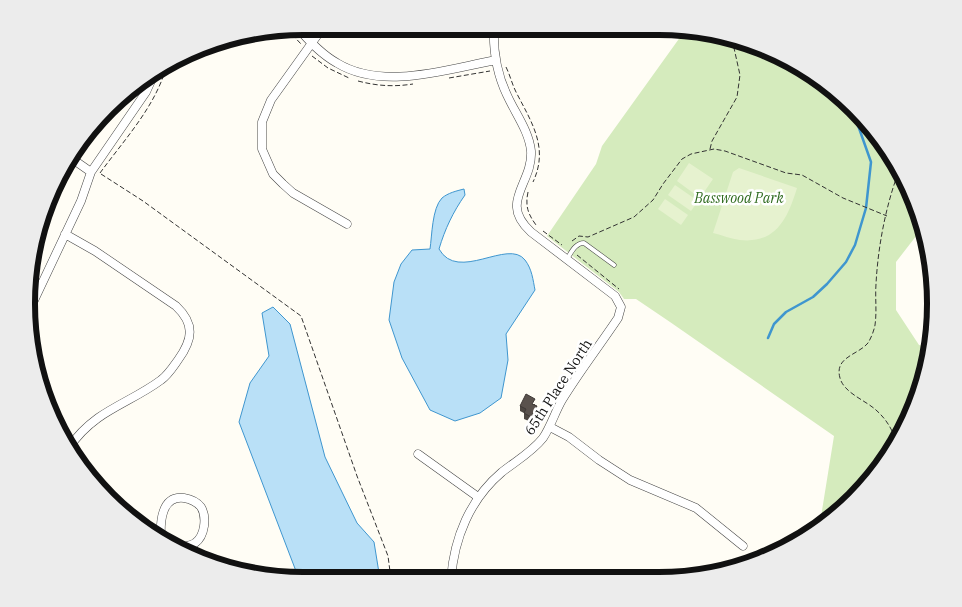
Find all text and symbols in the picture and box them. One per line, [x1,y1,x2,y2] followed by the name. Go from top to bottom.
[693,189,784,207] park label: Basswood Park
[520,335,596,438] street label: 65th Place North

